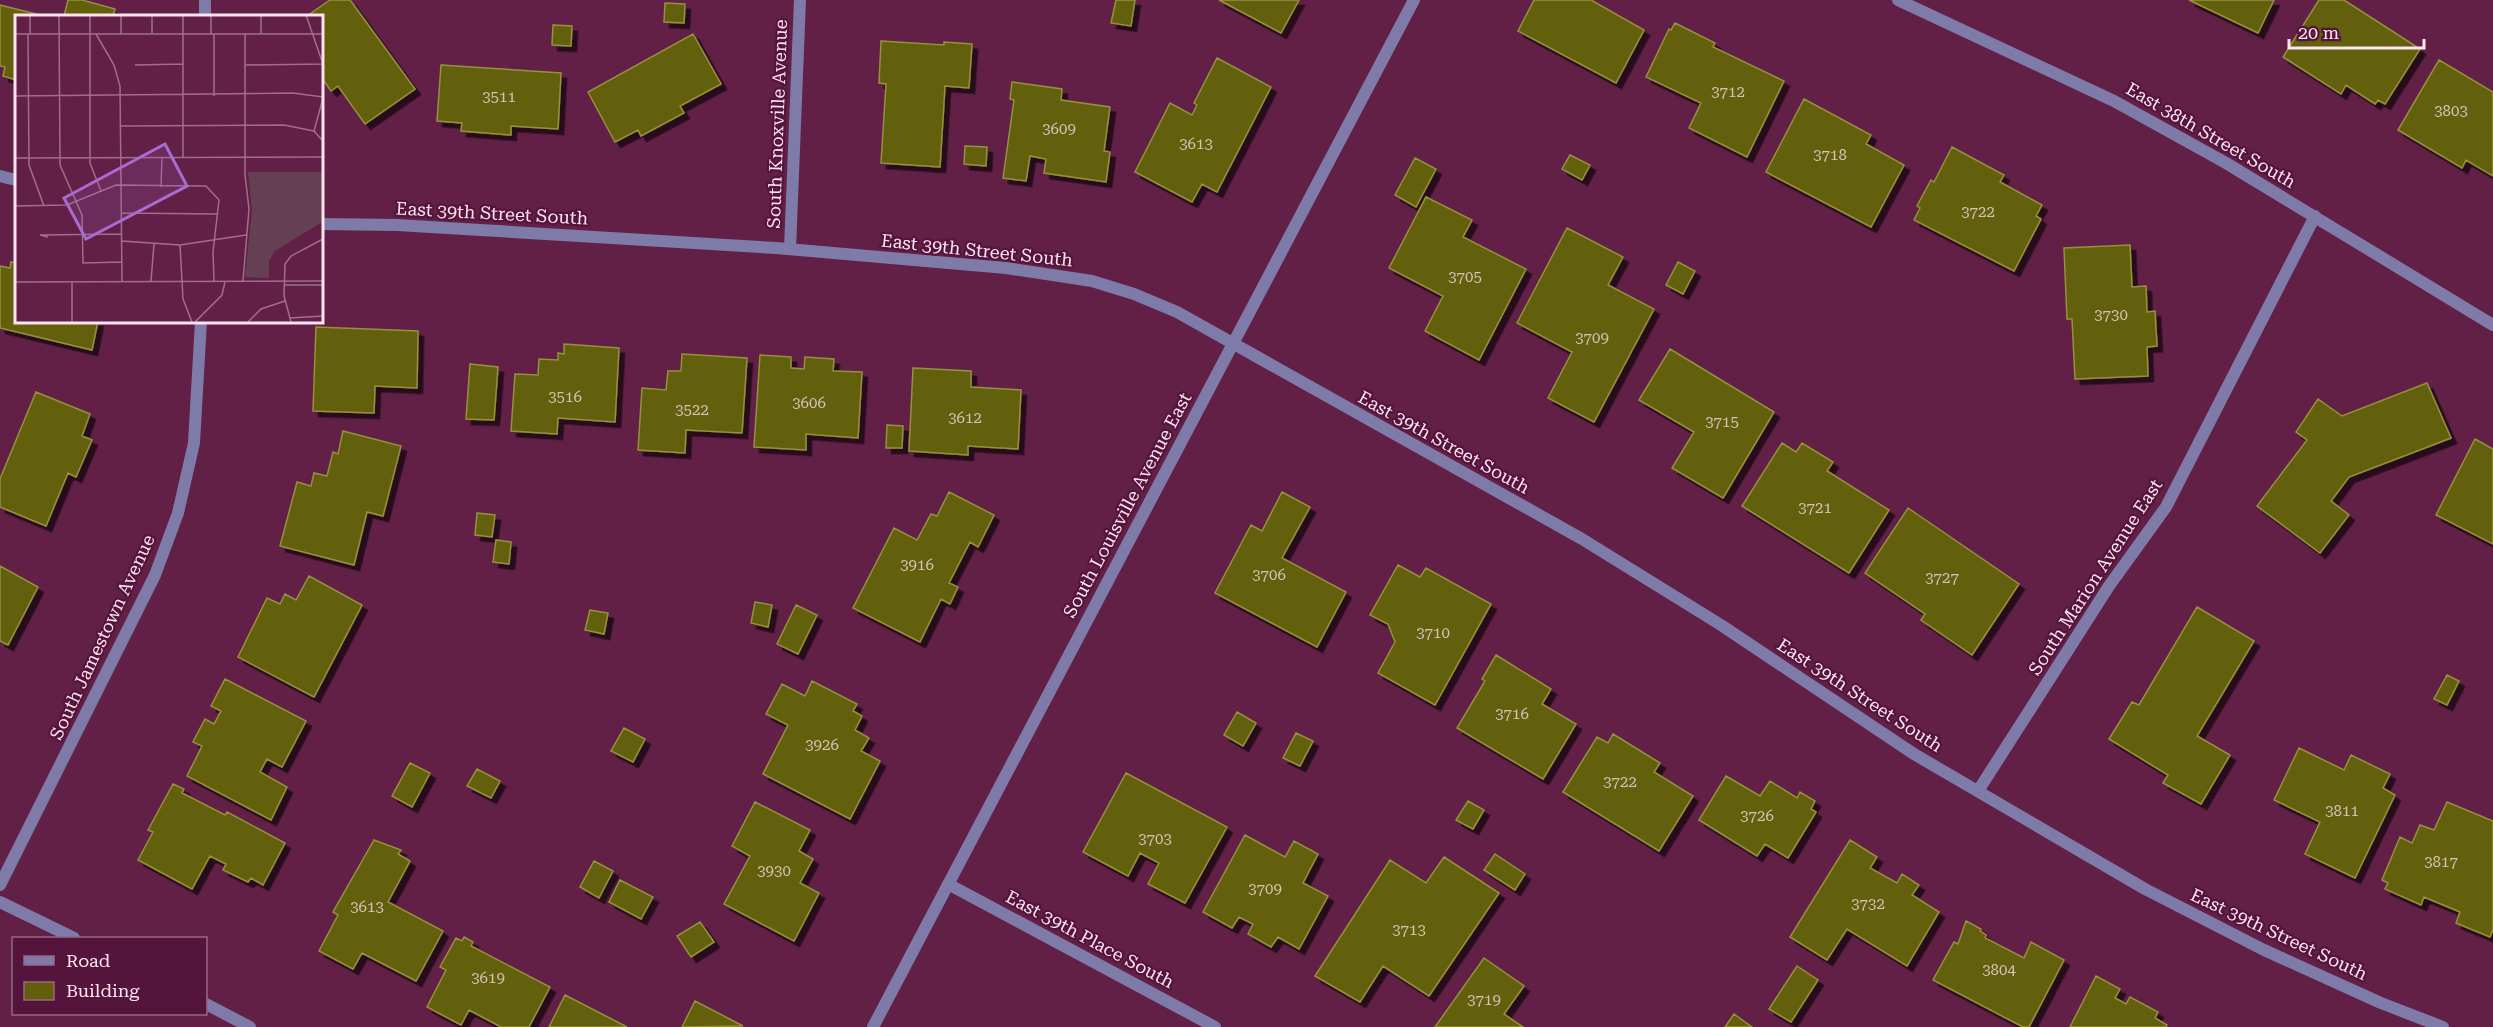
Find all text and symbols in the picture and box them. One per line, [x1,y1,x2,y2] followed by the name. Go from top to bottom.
[2289,12,2424,50] scale bar
[15,15,322,322] inset map
[763,19,791,229] street label: South Knoxville Avenue
[2298,22,2339,43] text: 20 m
[2122,78,2300,192] street label: East 38th Street South
[1711,83,1745,101] house number: 3712
[482,88,516,106] house number: 3511
[2434,102,2468,120] house number: 3803
[1042,120,1076,138] house number: 3609
[1179,135,1213,153] house number: 3613
[1813,146,1847,164] house number: 3718
[395,197,589,229] street label: East 39th Street South
[1961,203,1995,221] house number: 3722
[880,229,1074,271] street label: East 39th Street South
[1448,268,1482,286] house number: 3705
[2094,306,2128,324] house number: 3730
[1575,329,1609,347] house number: 3709
[1355,386,1534,498] street label: East 39th Street South
[548,388,582,406] house number: 3516
[1059,389,1196,621] street label: South Louisville Avenue East
[792,394,826,412] house number: 3606
[675,401,709,419] house number: 3522
[948,409,982,427] house number: 3612
[1705,413,1739,431] house number: 3715
[2024,475,2166,679] street label: South Marion Avenue East
[1798,499,1832,517] house number: 3721
[45,531,159,743] street label: South Jamestown Avenue
[900,556,934,574] house number: 3916
[1252,566,1286,584] house number: 3706
[1925,569,1959,587] house number: 3727
[1416,624,1450,642] house number: 3710
[1774,634,1947,756] street label: East 39th Street South
[1495,705,1529,723] house number: 3716
[805,736,839,754] house number: 3926
[1603,773,1637,791] house number: 3722
[2325,802,2359,820] house number: 3811
[1740,807,1774,825] house number: 3726
[1138,830,1172,848] house number: 3703
[2424,853,2458,871] house number: 3817
[757,862,791,880] house number: 3930
[1248,880,1282,898] house number: 3709
[2187,884,2371,984] street label: East 39th Street South
[1002,886,1178,992] street label: East 39th Place South
[1851,895,1885,913] house number: 3732
[350,898,384,916] house number: 3613
[1392,921,1426,939] house number: 3713
[12,937,207,1015] legend
[66,950,111,971] text: Road
[1982,961,2016,979] house number: 3804
[471,969,505,987] house number: 3619
[66,980,140,1001] text: Building
[1467,991,1501,1009] house number: 3719

